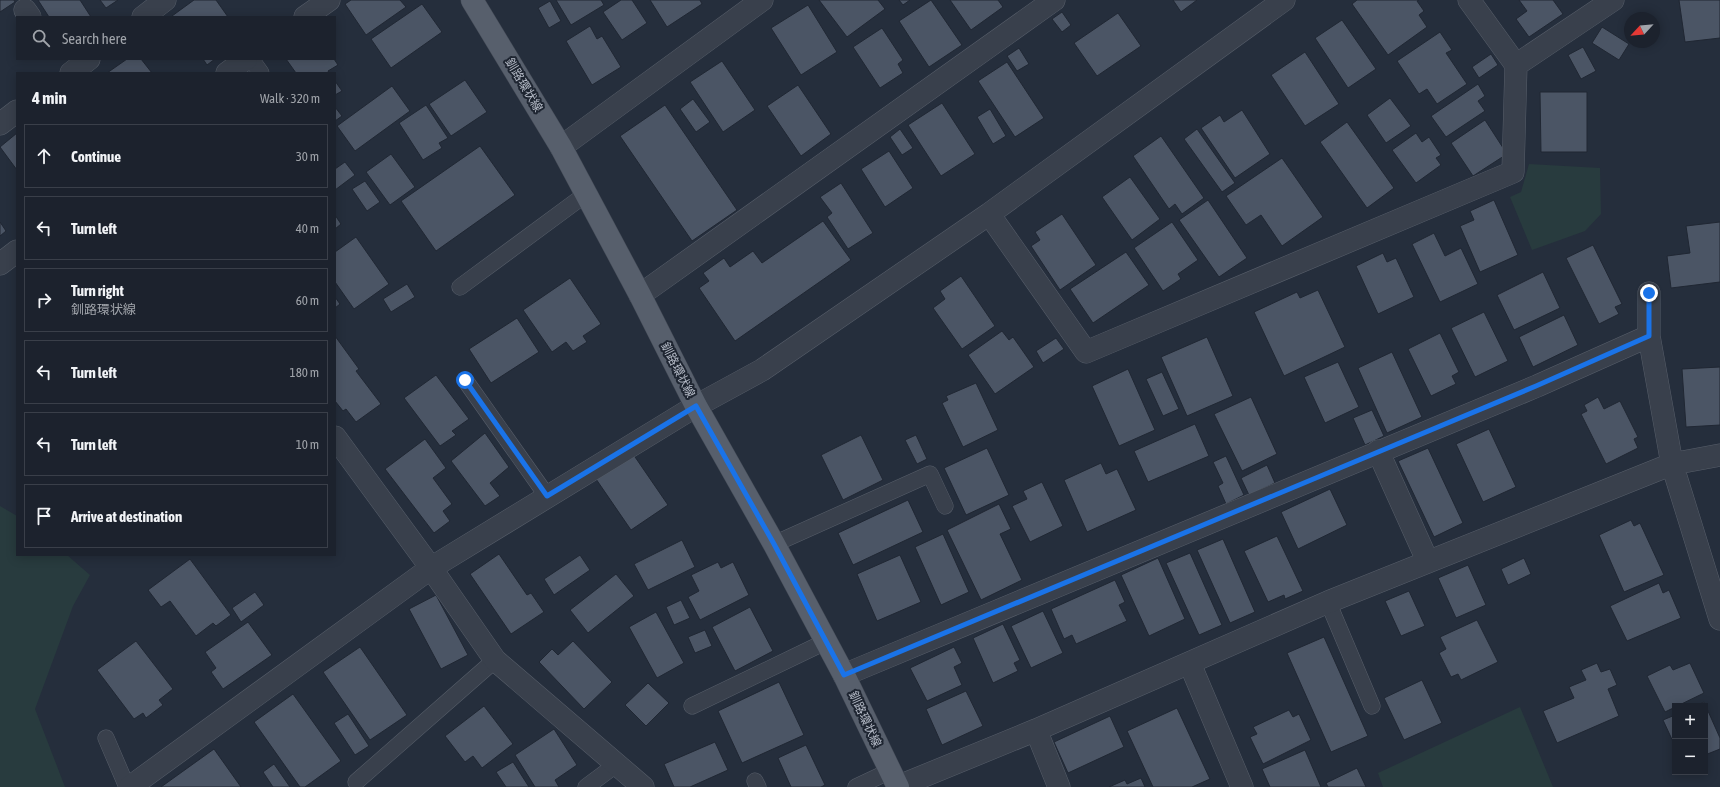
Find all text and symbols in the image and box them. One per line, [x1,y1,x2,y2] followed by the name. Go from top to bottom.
[1624,12,1660,48] north arrow
[16,16,336,60] search box
[30,27,52,49] icon: search
[62,30,127,47] text: Search here
[503,56,545,114] street label: 釧路環状線
[32,88,67,108] text: 4 min
[260,91,320,106] text: Walk · 320 m
[33,145,55,167] icon: ahead
[71,148,121,165] text: Continue
[296,149,319,164] text: 30 m
[33,217,55,239] icon: left
[71,220,117,237] text: Turn left
[296,221,319,236] text: 40 m
[71,282,124,299] text: Turn right
[1640,284,1658,302] route end
[33,289,55,311] icon: right
[296,293,319,308] text: 60 m
[71,302,136,317] text: 釧路環状線
[658,340,698,400] street label: 釧路環状線
[33,361,55,383] icon: left
[71,364,117,381] text: Turn left
[290,365,319,380] text: 180 m
[456,371,474,389] route start
[33,433,55,455] icon: left
[71,436,117,453] text: Turn left
[296,437,319,452] text: 10 m
[33,505,55,527] icon: arrive
[71,508,182,525] text: Arrive at destination
[846,689,884,749] street label: 釧路環状線
[1672,703,1708,775] map controls
[1672,703,1708,739] button: +
[1672,739,1708,775] button: −

